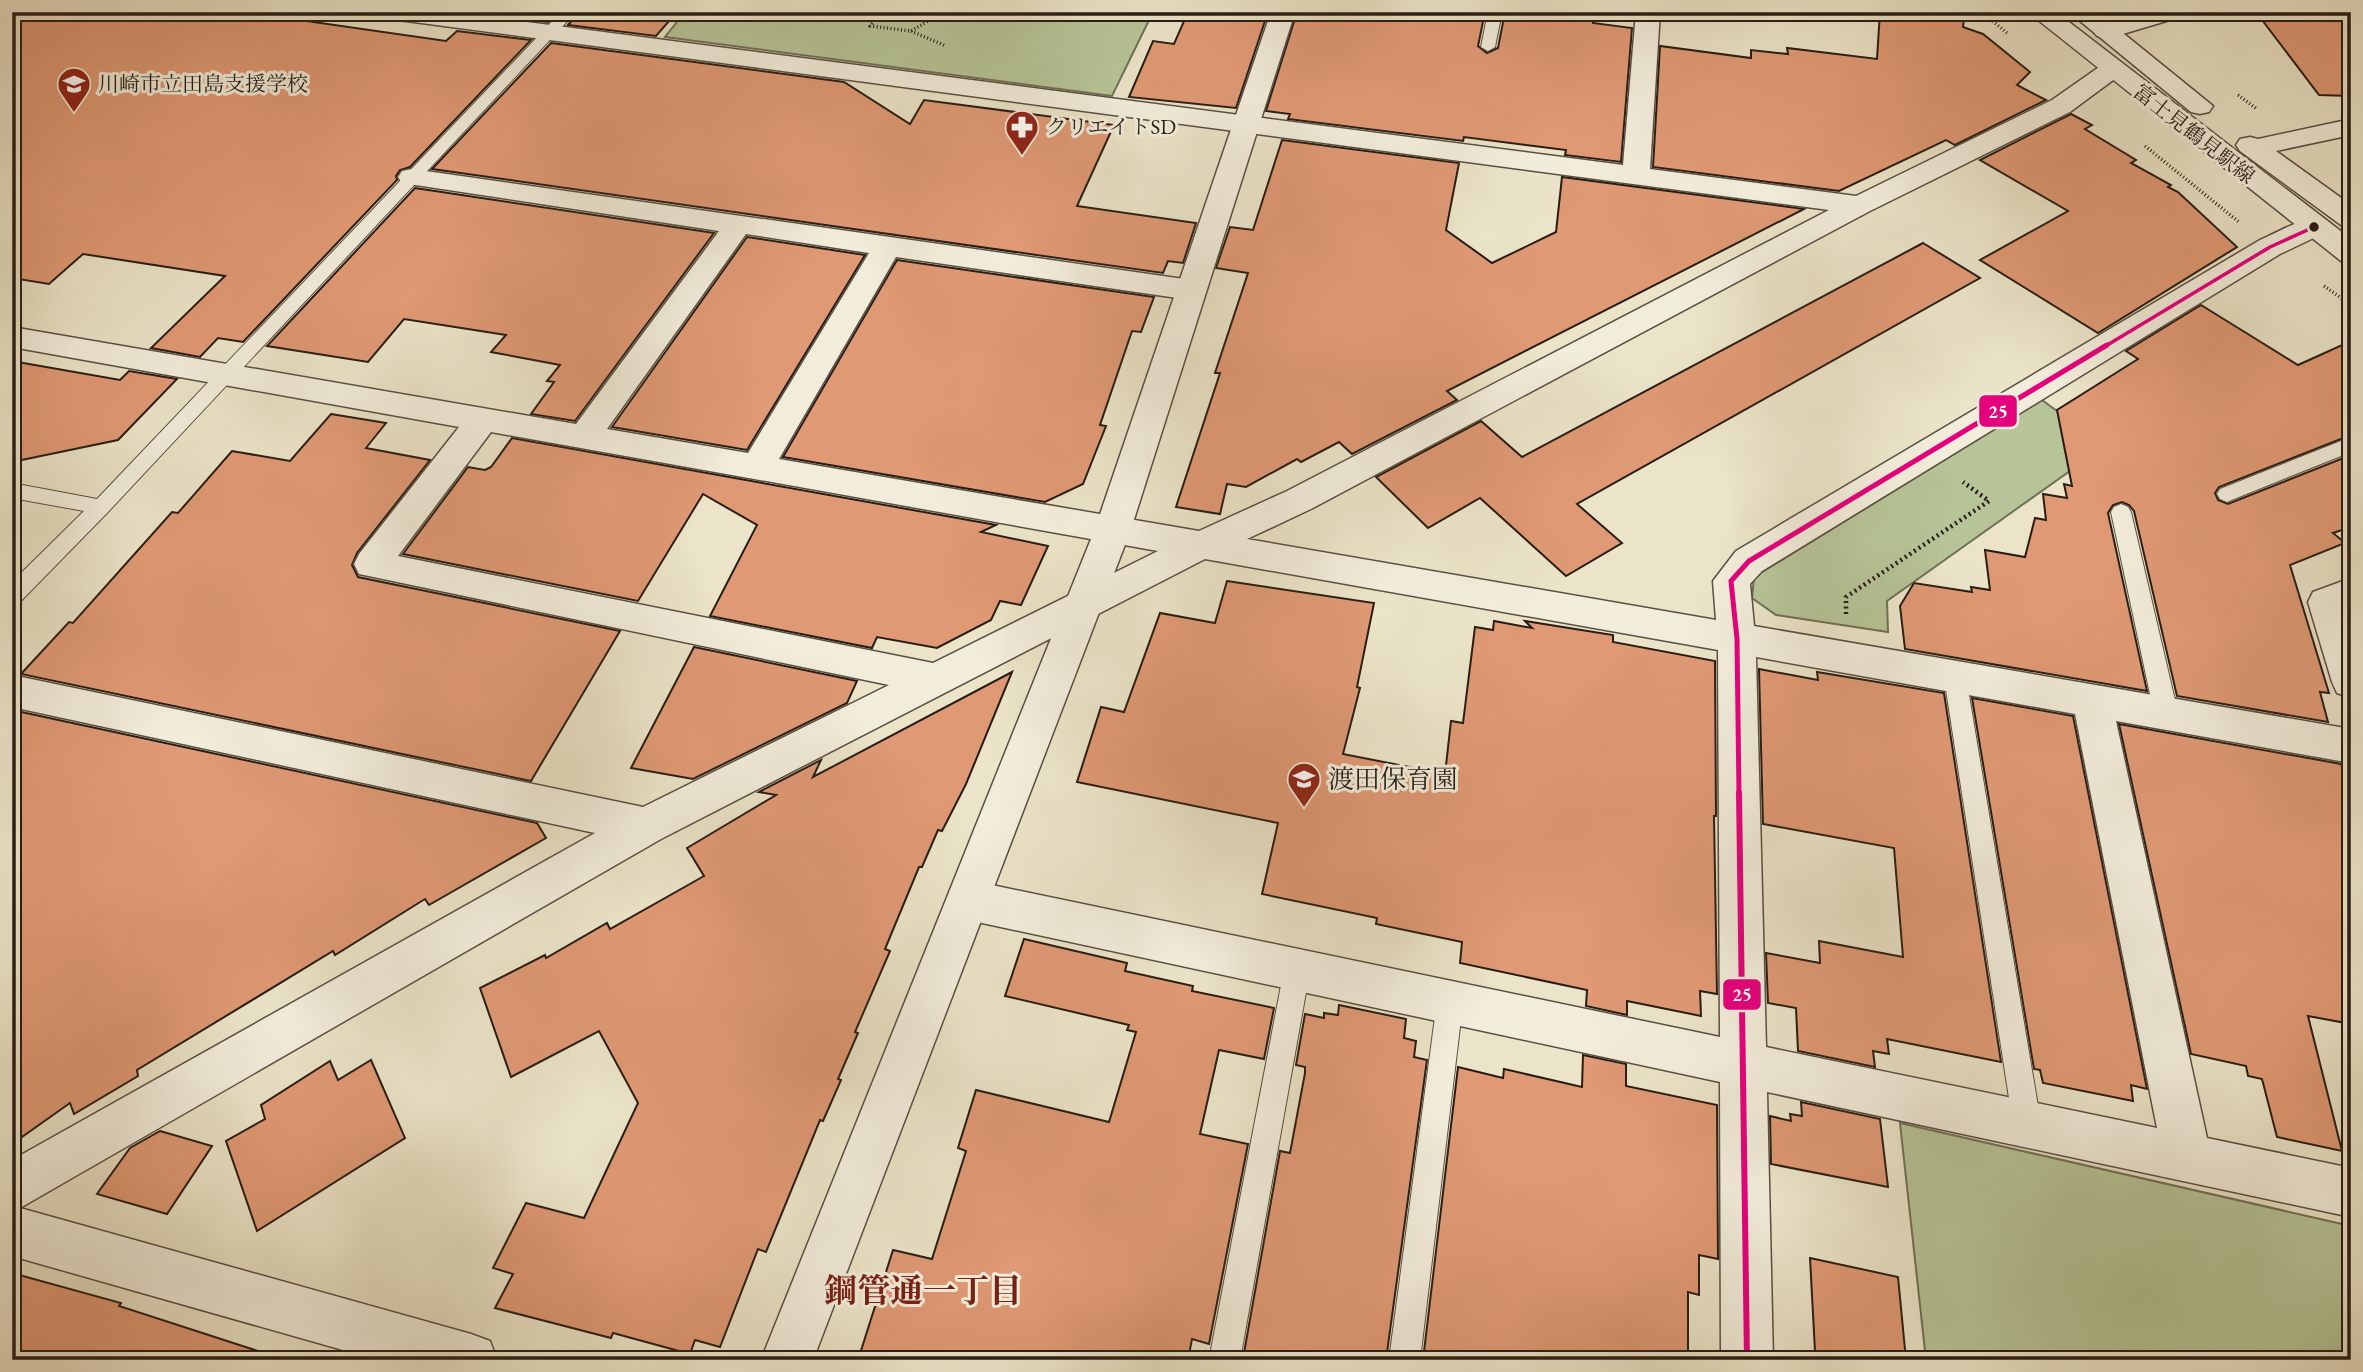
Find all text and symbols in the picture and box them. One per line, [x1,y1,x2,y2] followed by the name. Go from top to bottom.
[55,65,93,114] school or university icon: 川崎市立田島支援学校
[98,70,308,97] place label: 川崎市立田島支援学校
[2128,78,2261,189] street label: 富士見鶴見駅線
[1003,108,1041,157] pharmacy icon: クリエイトSD
[1046,113,1176,140] place label: クリエイトSD
[2307,220,2321,234] unlabelled marker
[1978,394,2018,428] line badge: 25
[1988,399,2008,424] text: 25
[1285,760,1323,809] school or university icon: 渡田保育園
[1328,762,1458,796] place label: 渡田保育園
[1722,978,1762,1011] line badge: 25
[1732,982,1752,1007] text: 25
[824,1269,1022,1312] district label: 鋼管通一丁目

